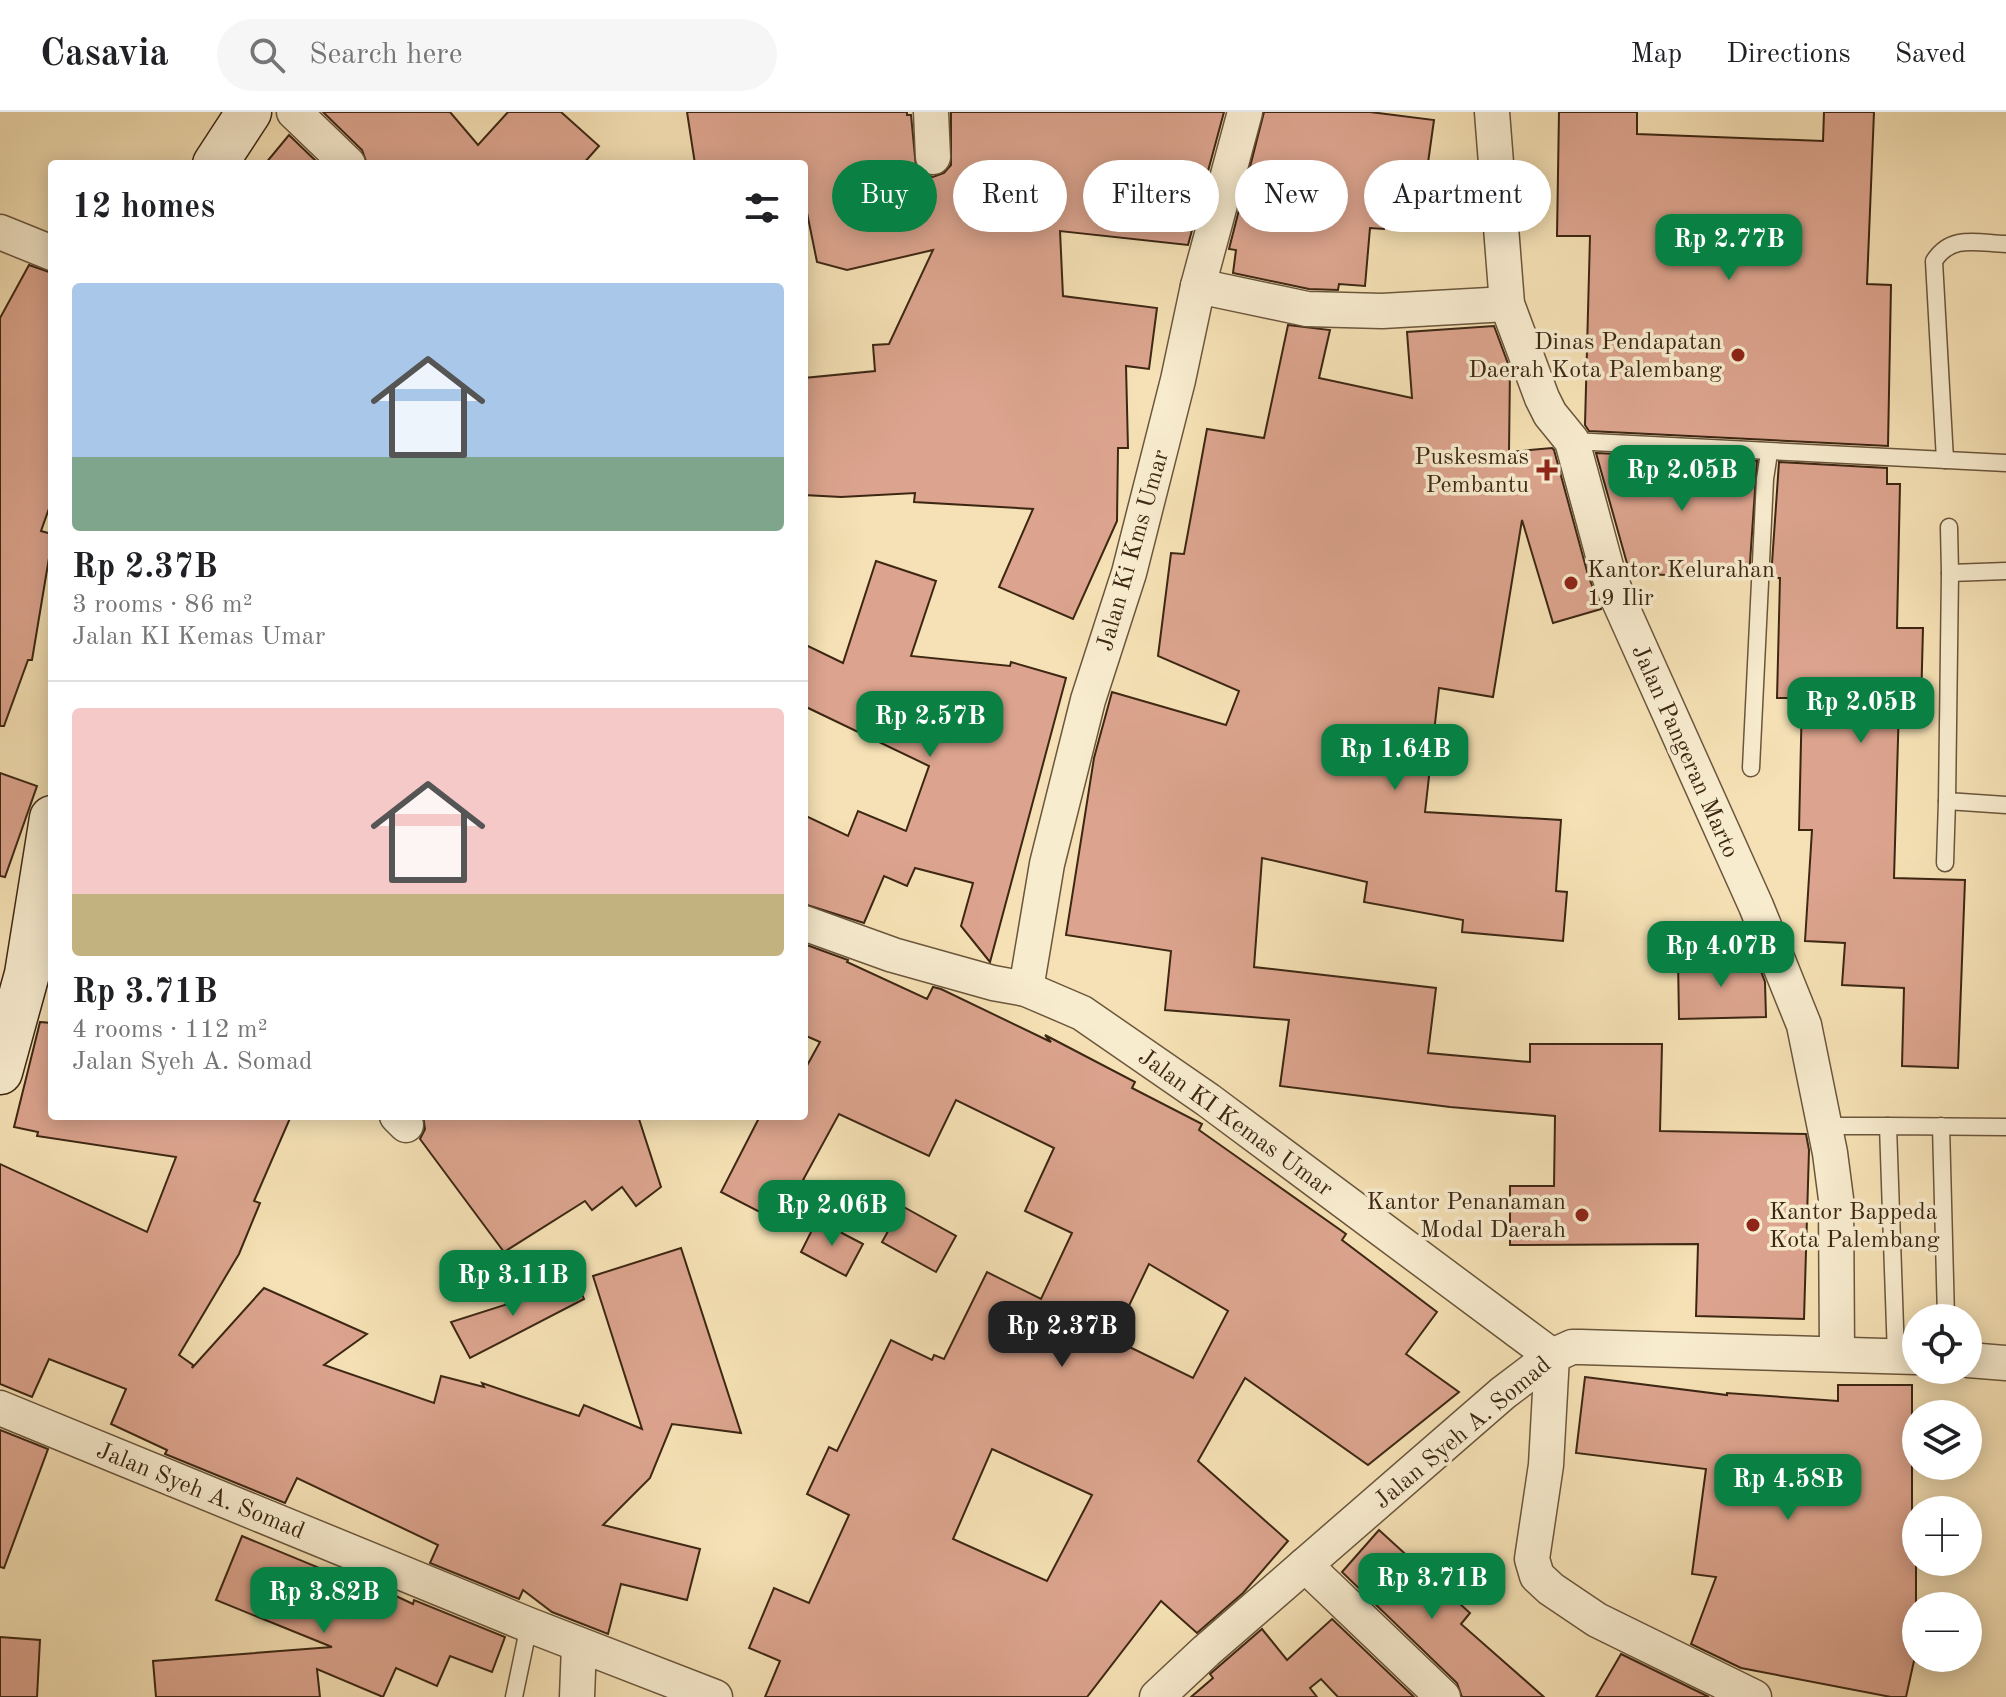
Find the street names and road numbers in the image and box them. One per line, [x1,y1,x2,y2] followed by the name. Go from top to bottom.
[1094,447,1174,654] street label: Jalan Ki Kms Umar
[1626,642,1742,862] street label: Jalan Pangeran Marto
[1133,1045,1337,1202] street label: Jalan KI Kemas Umar
[1370,1353,1556,1514] street label: Jalan Syeh A. Somad
[93,1439,308,1545] street label: Jalan Syeh A. Somad

